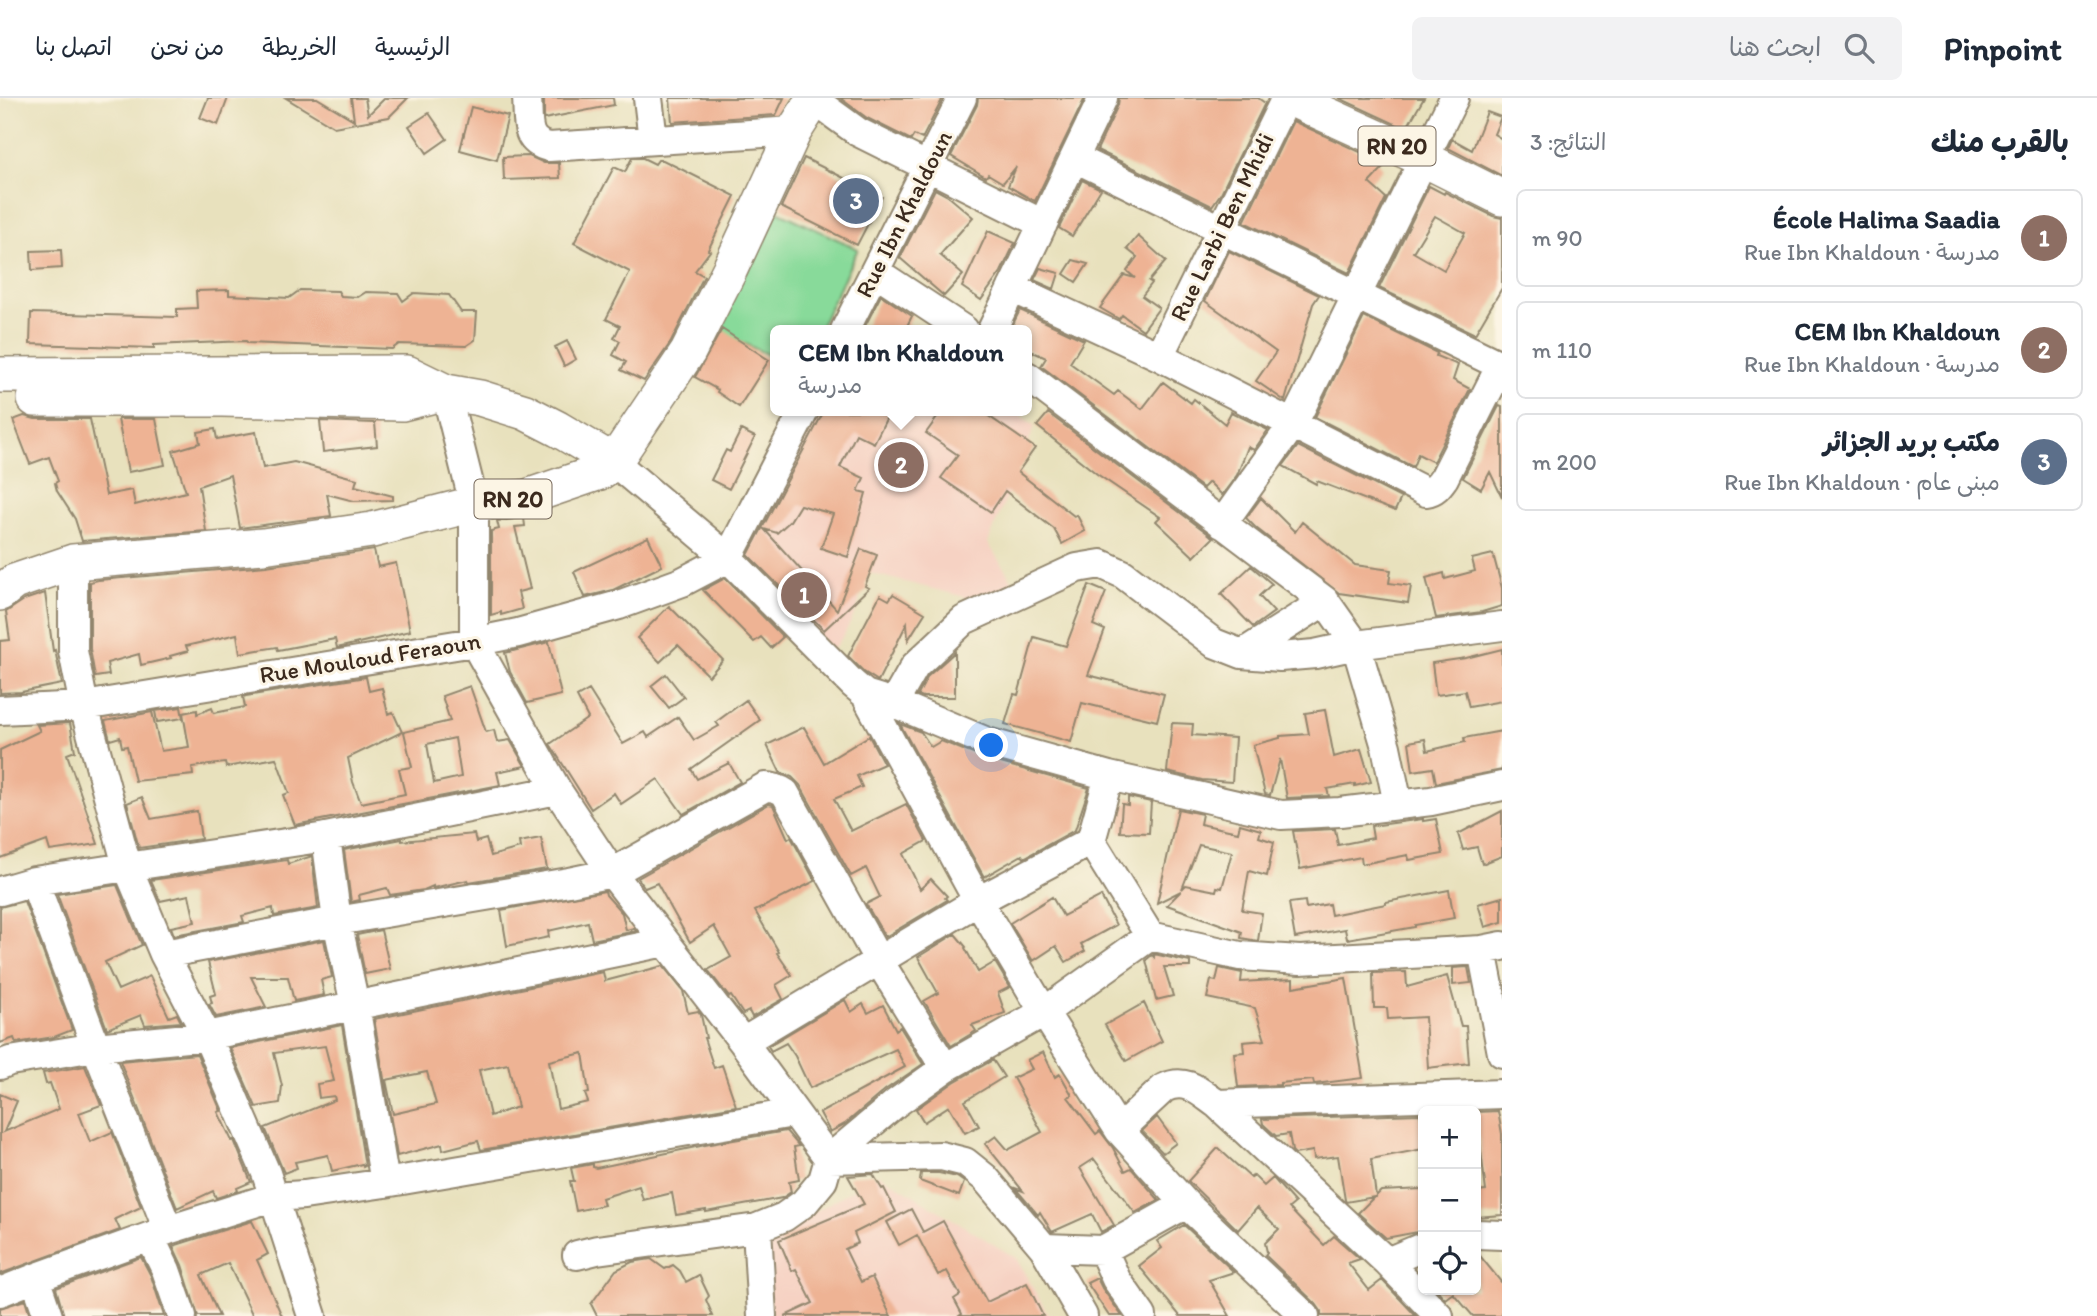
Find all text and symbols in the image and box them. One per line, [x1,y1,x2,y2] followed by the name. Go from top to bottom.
[1412,17,1902,80] search box
[1840,29,1878,67] icon: search
[1944,29,2062,68] text: Pinpoint
[1729,31,1822,63] text: ابحث هنا
[35,32,112,61] text: اتصل بنا
[150,32,224,61] text: من نحن
[262,32,337,61] text: الخريطة
[375,32,450,61] text: الرئيسية
[1931,123,2069,160] text: بالقرب منك
[849,125,958,302] street label: Rue Ibn Khaldoun
[1358,126,1436,166] road number: RN 20
[1163,128,1280,326] street label: Rue Larbi Ben Mhidi
[1530,128,1606,156] text: النتائج: 3
[833,175,879,227] pin: 3
[1773,203,2000,235] text: École Halima Saadia
[1532,224,1583,252] text: 90 m
[2039,224,2049,252] text: 1
[1744,238,2000,266] text: مدرسة · Rue Ibn Khaldoun
[1794,315,2000,347] text: CEM Ibn Khaldoun
[770,325,1032,416] popup
[798,336,1004,368] text: CEM Ibn Khaldoun
[1532,336,1592,364] text: 110 m
[2038,336,2050,364] text: 2
[1744,350,2000,378] text: مدرسة · Rue Ibn Khaldoun
[798,371,862,399] text: مدرسة
[1823,426,2000,458] text: مكتب بريد الجزائر
[878,439,924,491] pin: 2
[1532,448,1597,476] text: 200 m
[2038,448,2050,476] text: 3
[1724,468,2000,496] text: مبنى عام · Rue Ibn Khaldoun
[475,480,552,518] road number: RN 20
[781,569,827,621] pin: 1
[257,626,483,689] street label: Rue Mouloud Feraoun
[974,728,1008,762] your location
[1418,1106,1481,1295] map controls
[1418,1106,1481,1169] button: +
[1418,1169,1481,1232] button: −
[1418,1232,1481,1295] button: locate

